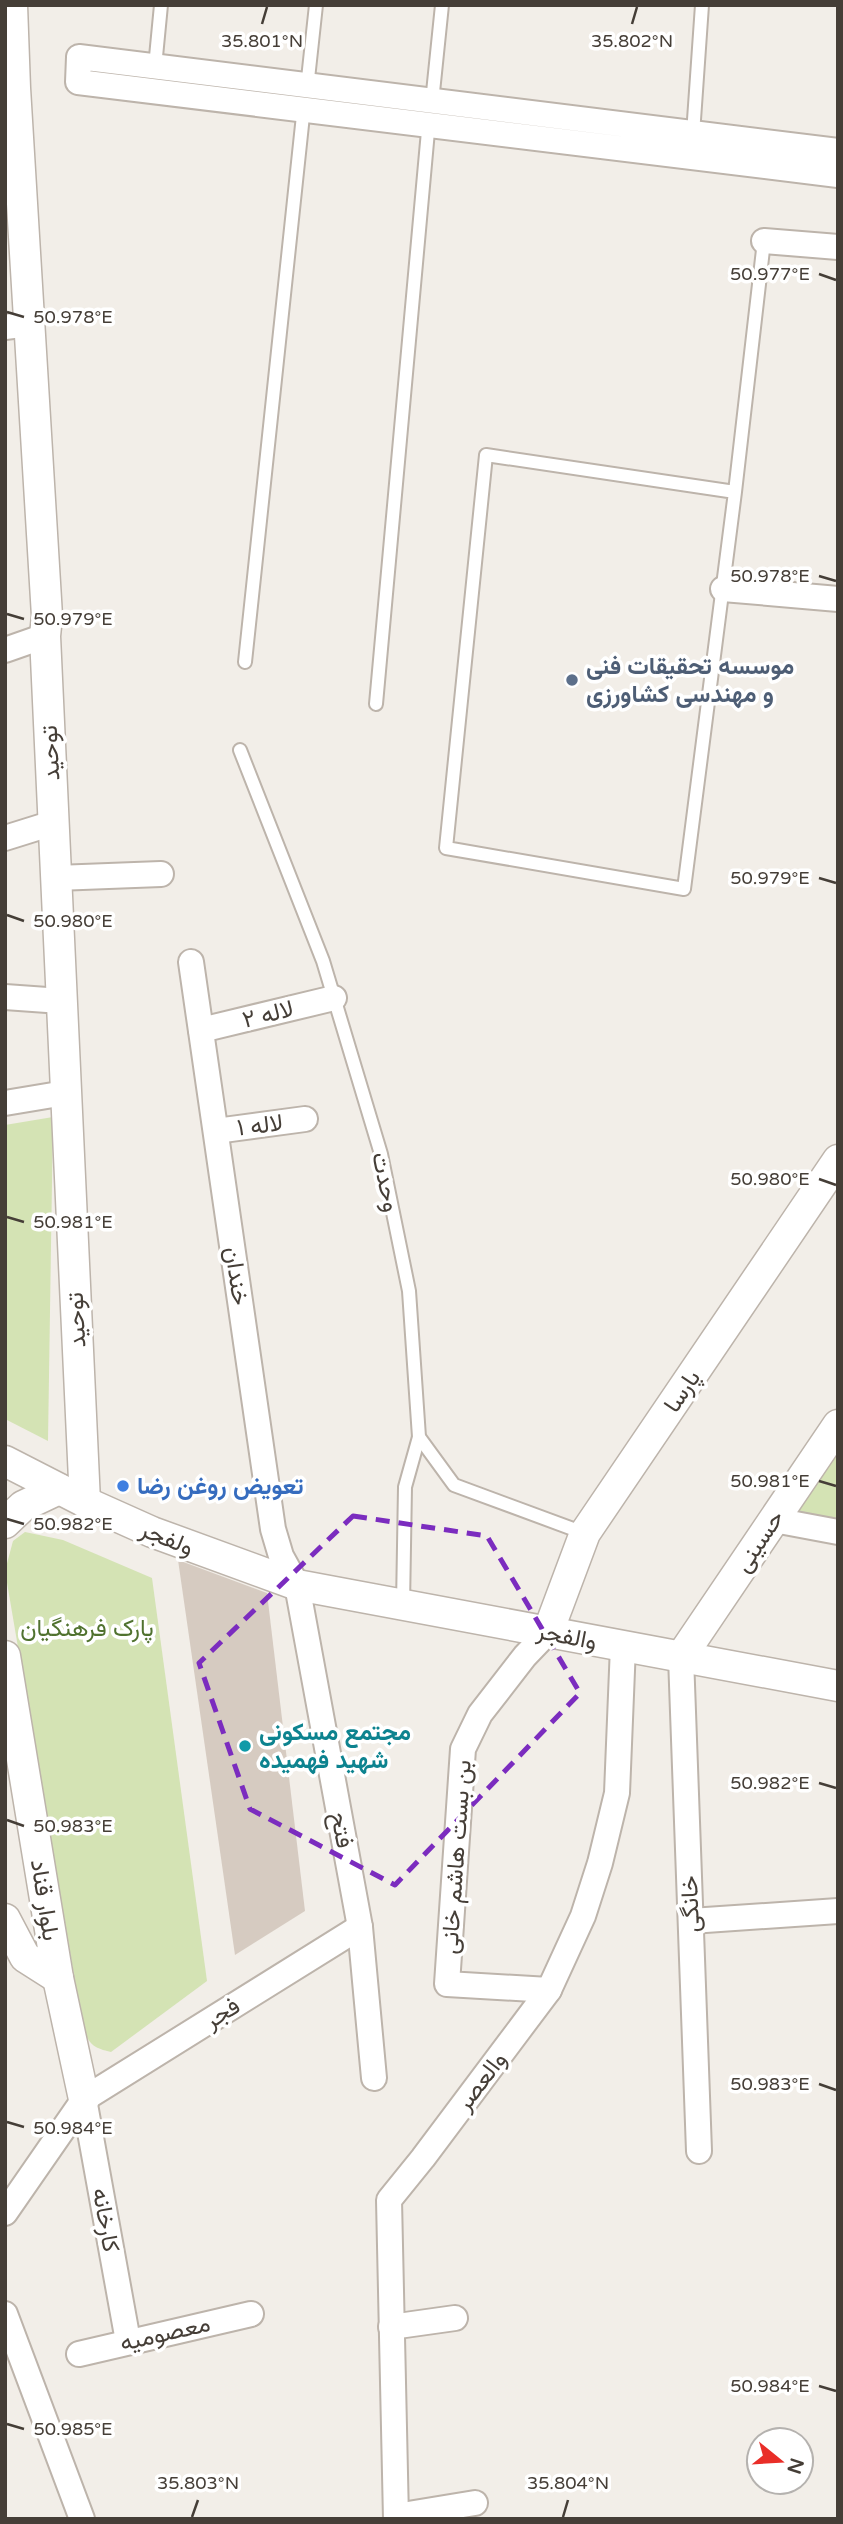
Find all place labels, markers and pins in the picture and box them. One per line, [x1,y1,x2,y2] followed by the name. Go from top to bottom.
[586,652,794,709] place label: موسسه تحقیقات فنی و مهندسی کشاورزی
[564,672,580,688] marker: موسسه تحقیقات فنی و مهندسی کشاورزی
[137,1472,304,1501] place label: تعویض روغن رضا
[115,1478,131,1494] marker: تعویض روغن رضا
[259,1718,411,1775] place label: مجتمع مسکونی شهید فهمیده
[237,1738,253,1754] marker: مجتمع مسکونی شهید فهمیده

